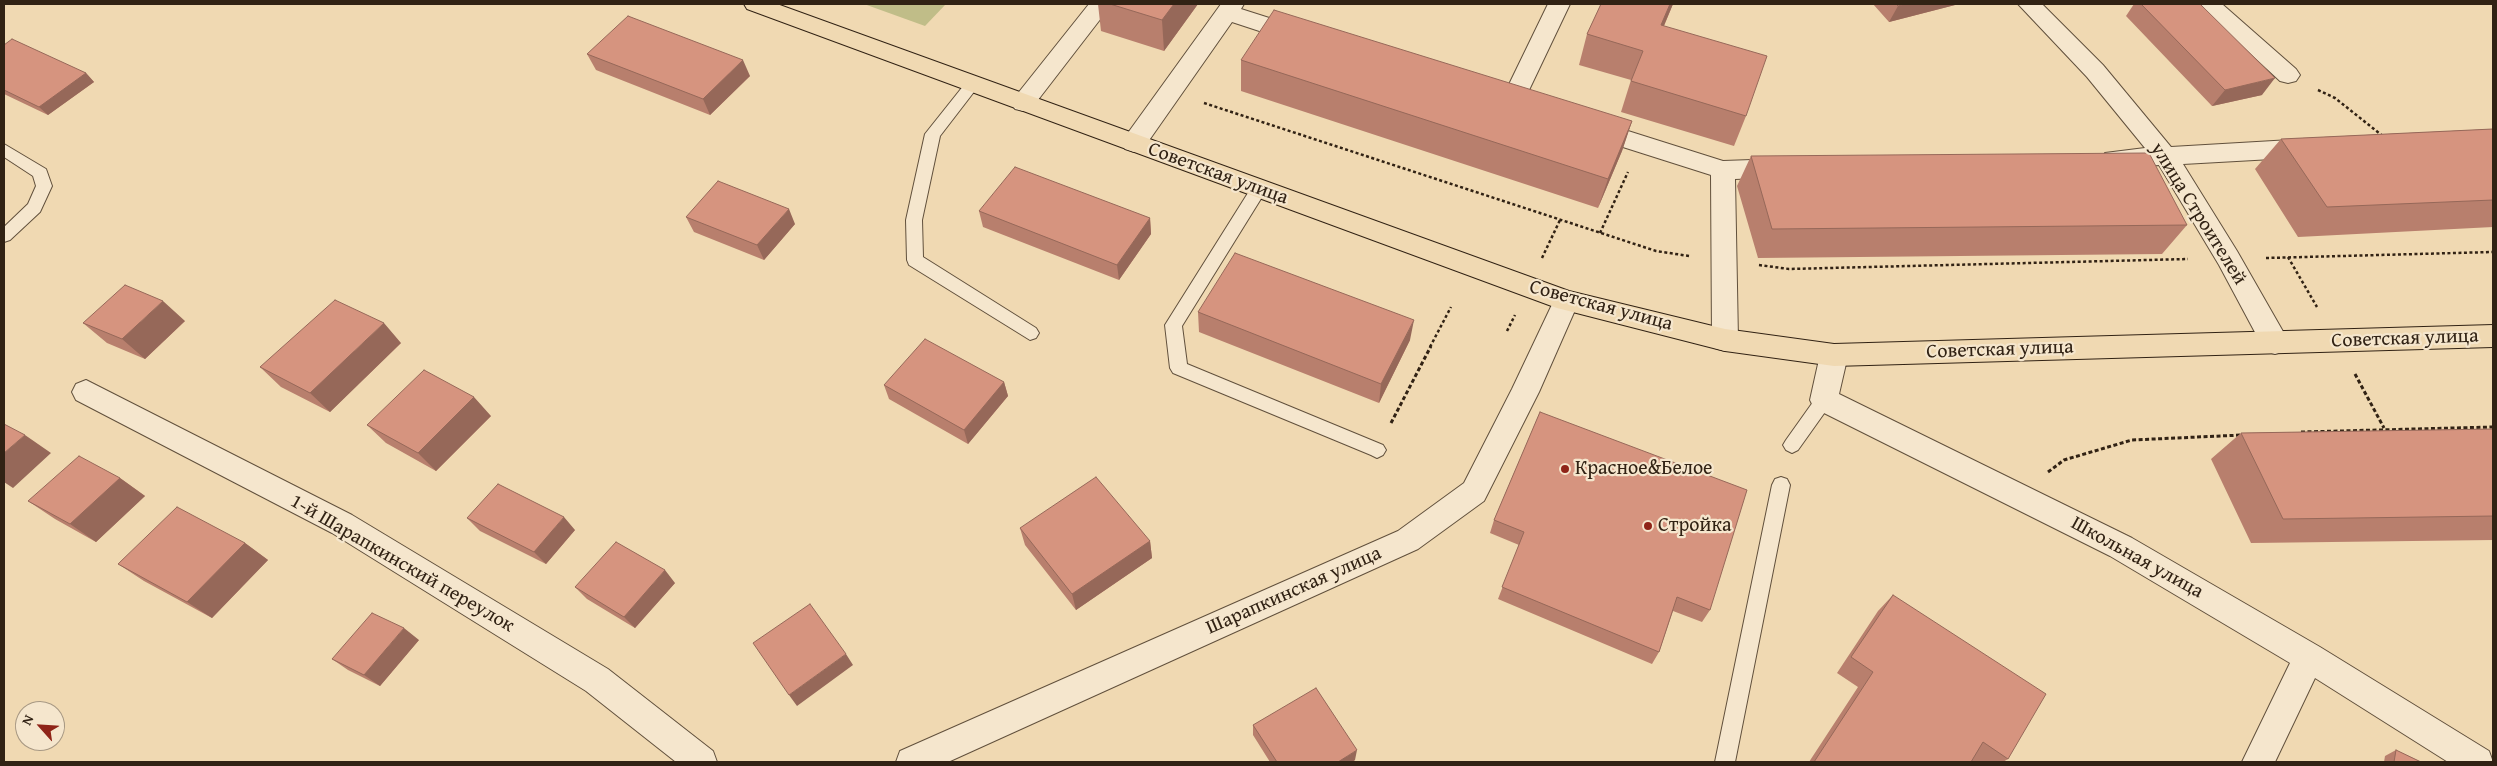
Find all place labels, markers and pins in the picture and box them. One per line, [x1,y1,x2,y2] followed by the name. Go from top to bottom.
[1575,457,1712,481] place label: Красное&Белое
[1559,463,1571,475] marker: Красное&Белое
[1658,514,1731,538] place label: Стройка
[1642,520,1654,532] marker: Стройка

